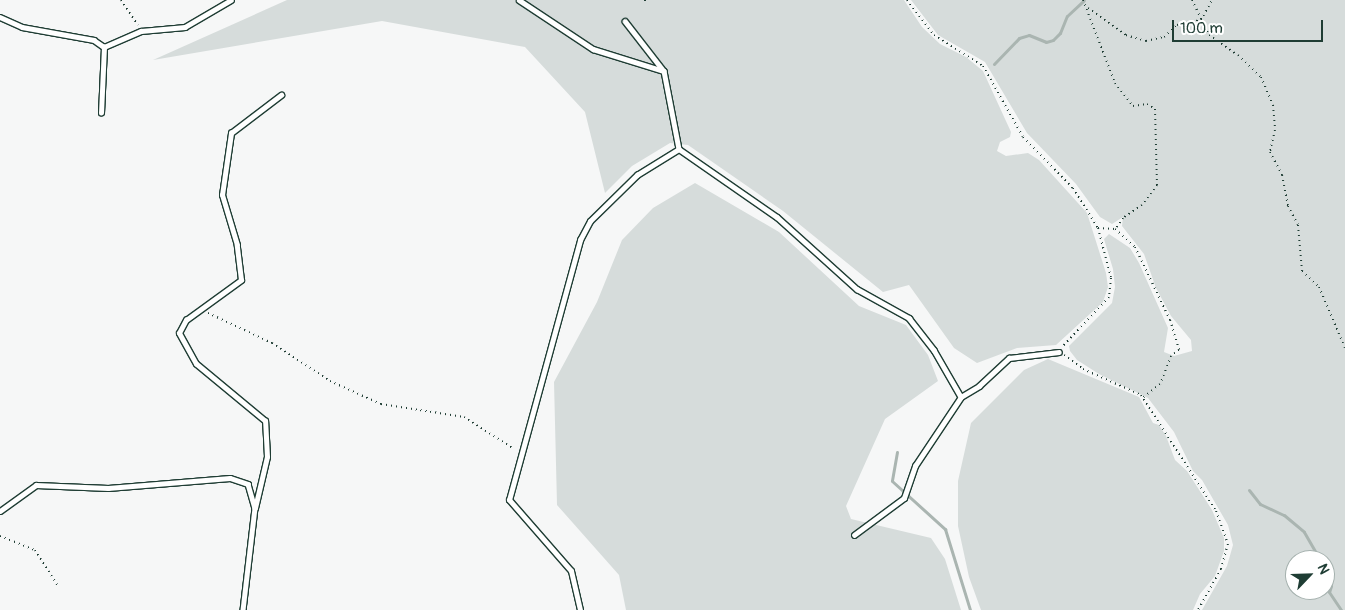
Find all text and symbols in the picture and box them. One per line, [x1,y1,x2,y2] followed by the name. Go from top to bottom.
[1175,10,1326,42] scale bar
[1180,19,1223,38] text: 100 m
[1285,550,1335,600] north arrow
[1314,561,1333,577] text: N

